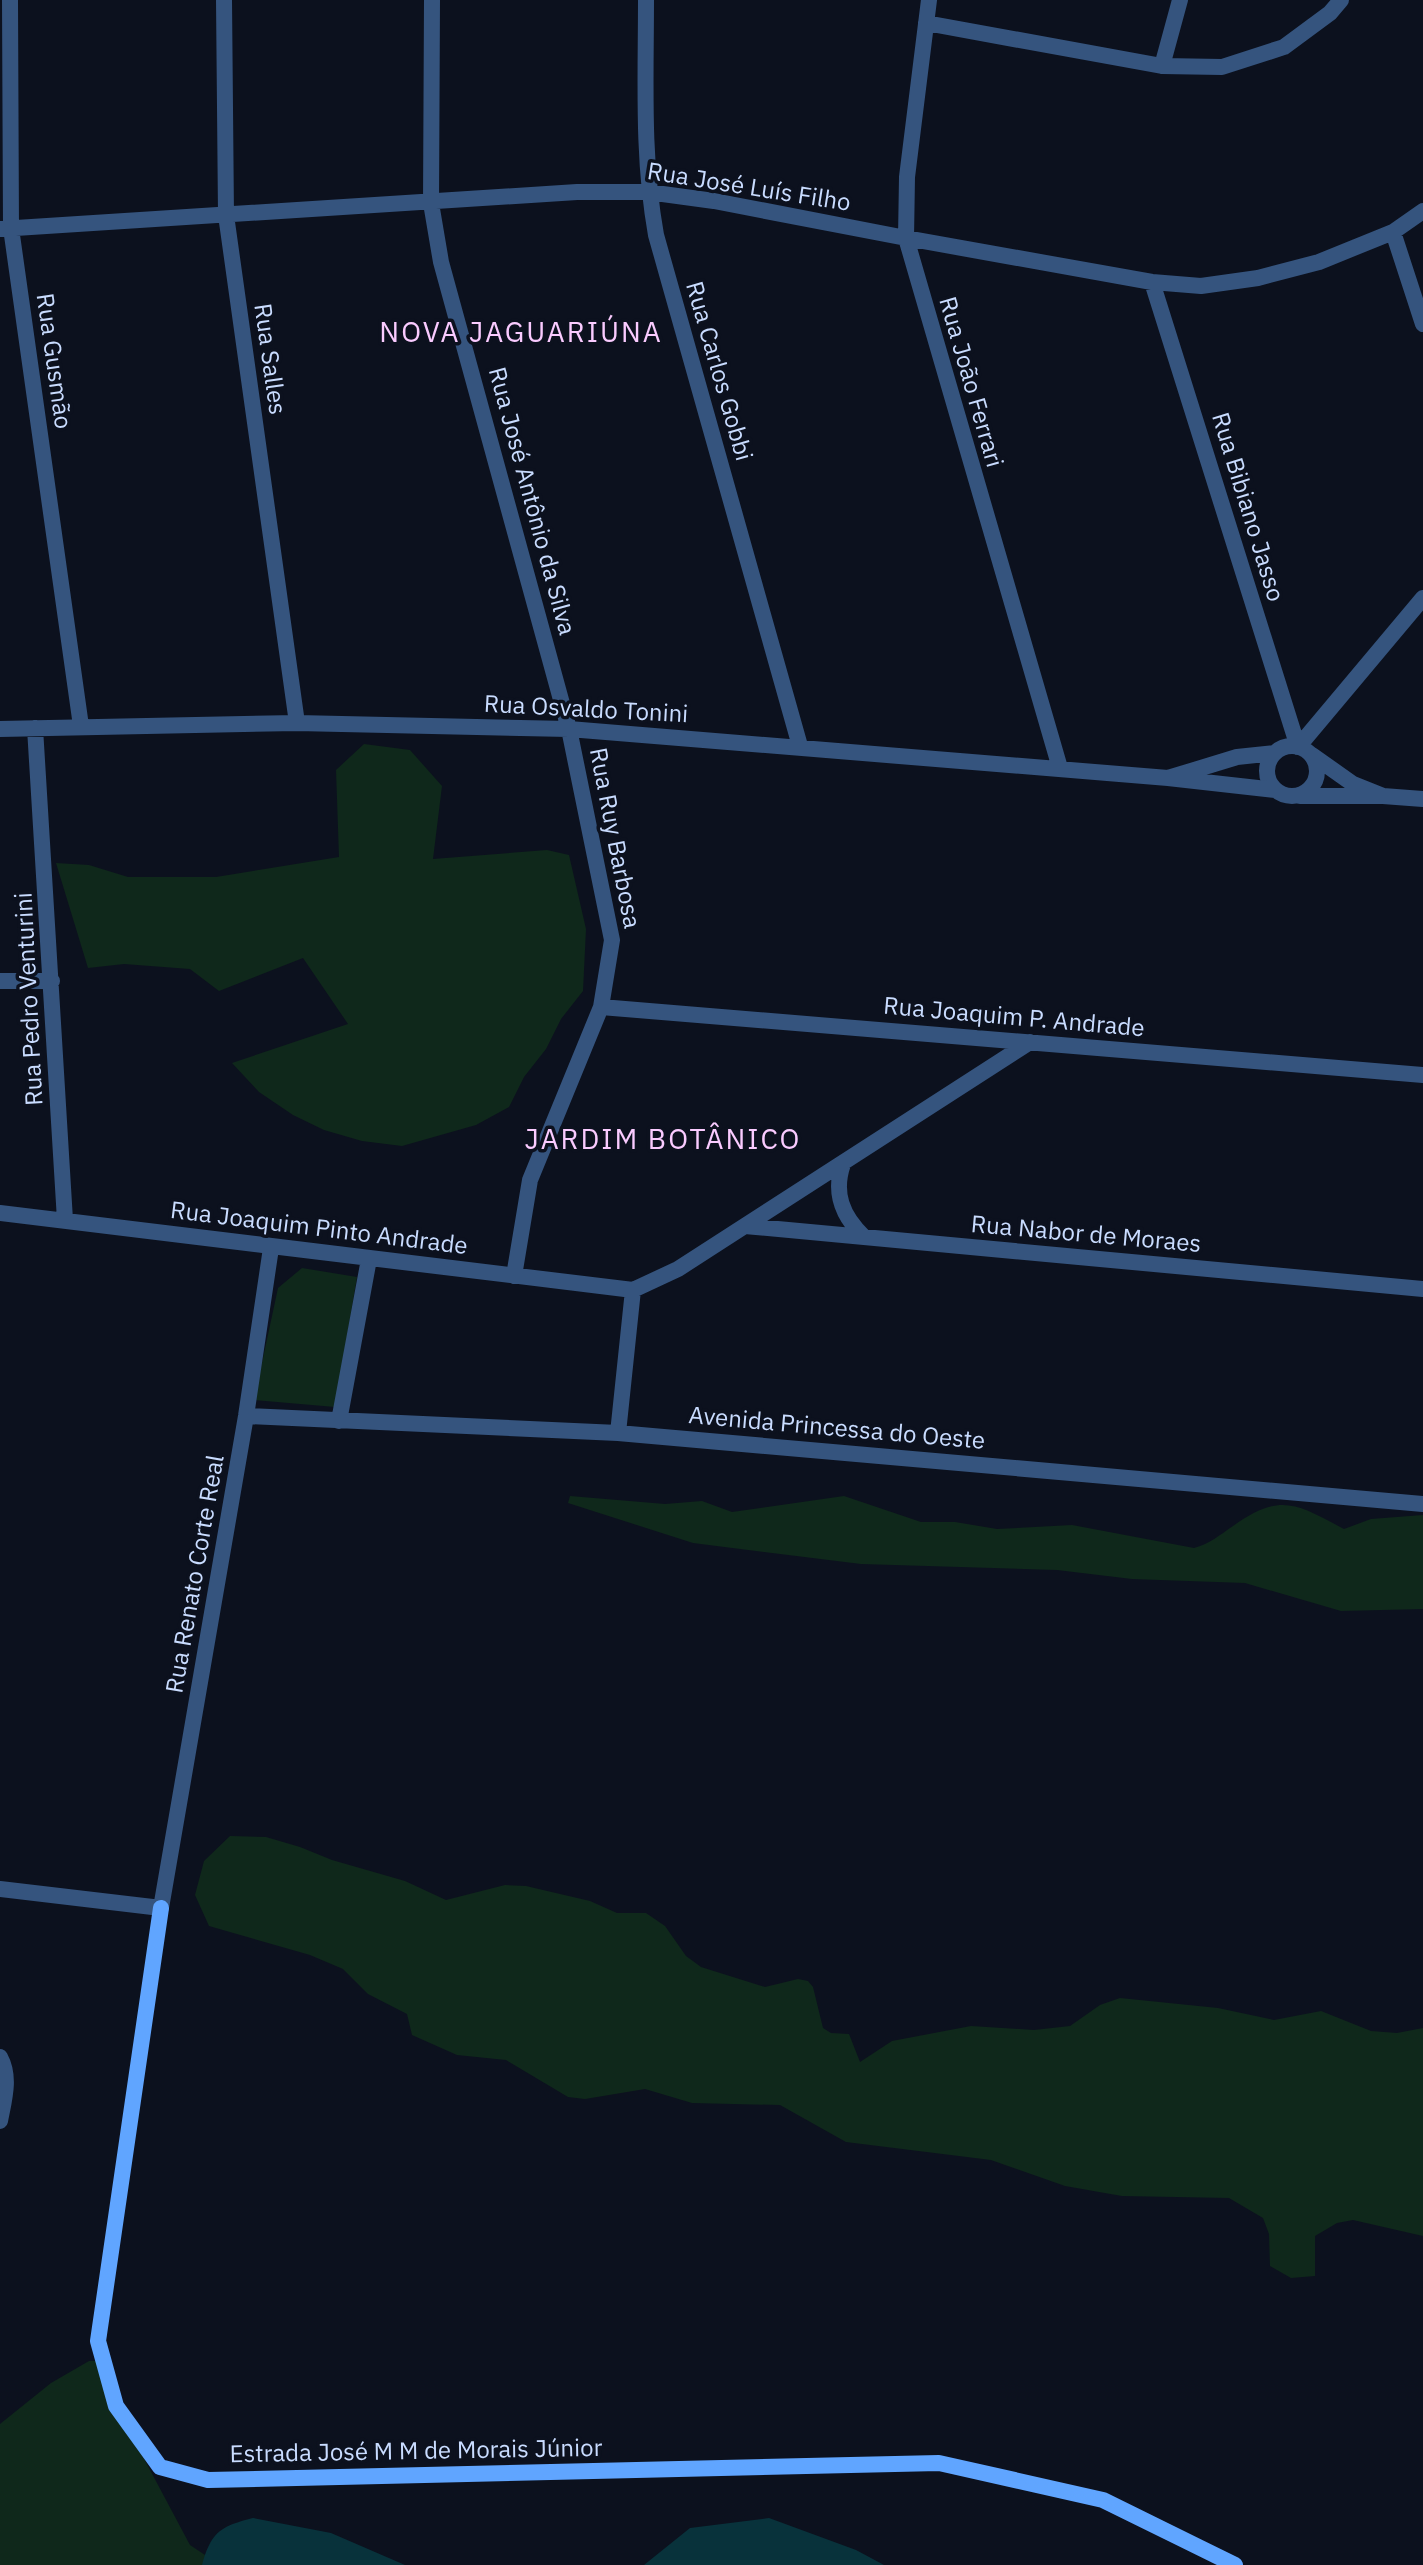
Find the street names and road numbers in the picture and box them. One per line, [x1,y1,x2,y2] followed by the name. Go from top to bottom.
[645,154,853,218] street label: Rua José Luís Filho
[679,277,761,464] street label: Rua Carlos Gobbi
[30,291,80,431] street label: Rua Gusmão
[932,293,1012,471] street label: Rua João Ferrari
[247,301,295,417] street label: Rua Salles
[482,363,584,638] street label: Rua José Antônio da Silva
[1205,408,1293,605] street label: Rua Bibiano Jasso
[483,687,689,729] street label: Rua Osvaldo Tonini
[583,745,649,931] street label: Rua Ruy Barbosa
[6,892,50,1107] street label: Rua Pedro Venturini
[882,989,1146,1043] street label: Rua Joaquim P. Andrade
[169,1193,470,1261] street label: Rua Joaquim Pinto Andrade
[970,1207,1203,1259] street label: Rua Nabor de Moraes
[688,1398,987,1456] street label: Avenida Princessa do Oeste
[157,1452,231,1696] street label: Rua Renato Corte Real
[229,2431,603,2469] street label: Estrada José M M de Morais Júnior

